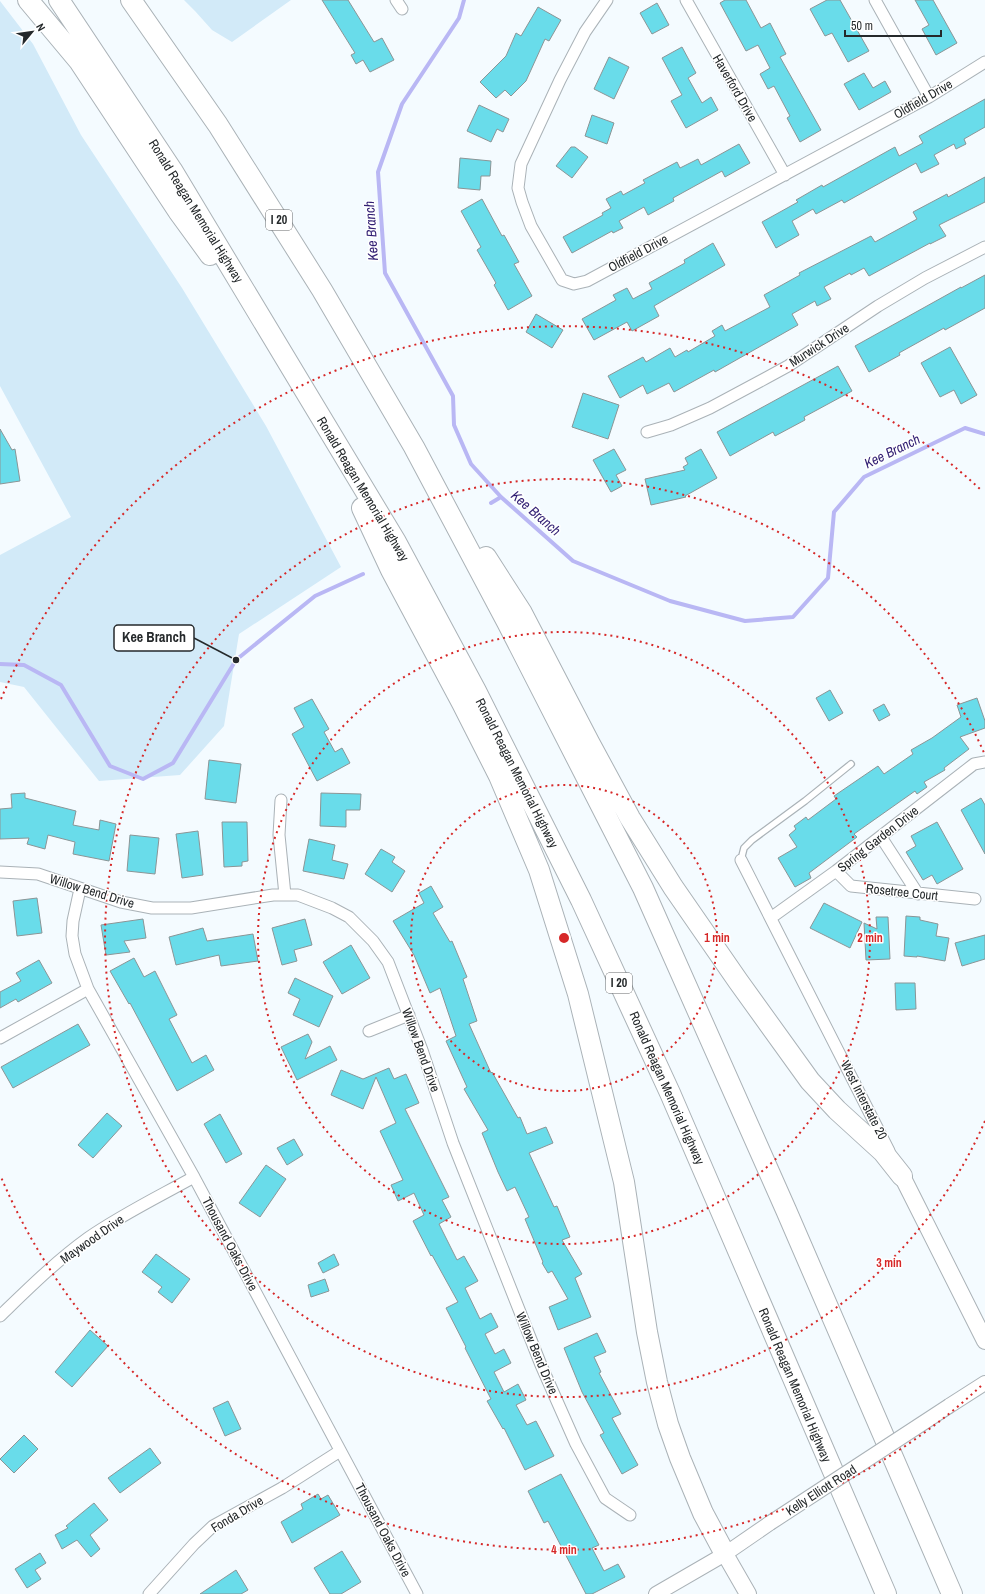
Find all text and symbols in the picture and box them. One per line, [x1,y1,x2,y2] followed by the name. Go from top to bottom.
[12,12,52,52] north arrow
[845,12,941,38] scale bar
[851,18,873,34] text: 50 m
[33,21,48,33] text: N
[709,51,761,125] street label: Haverford Drive
[891,75,956,123] street label: Oldfield Drive
[145,136,248,286] street label: Ronald Reagan Memorial Highway
[360,200,382,262] water label: Kee Branch
[266,210,292,230] road number: I 20
[605,230,671,276] street label: Oldfield Drive
[786,319,852,371] street label: Murwick Drive
[313,414,413,565] street label: Ronald Reagan Memorial Highway
[861,430,923,472] water label: Kee Branch
[507,487,565,539] water label: Kee Branch
[114,625,194,651] callout: Kee Branch
[122,628,186,646] text: Kee Branch
[472,695,563,851] street label: Ronald Reagan Memorial Highway
[834,802,922,876] street label: Spring Garden Drive
[48,870,136,912] street label: Willow Bend Drive
[865,880,939,904] street label: Rosetree Court
[704,930,730,946] text: 1 min
[857,930,883,946] text: 2 min
[557,931,571,945] centre of rings
[606,973,632,993] road number: I 20
[398,1006,444,1094] street label: Willow Bend Drive
[625,1009,709,1168] street label: Ronald Reagan Memorial Highway
[837,1058,891,1142] street label: West Interstate 20
[198,1194,262,1294] street label: Thousand Oaks Drive
[57,1211,127,1267] street label: Maywood Drive
[876,1255,902,1271] text: 3 min
[755,1305,835,1465] street label: Ronald Reagan Memorial Highway
[512,1309,562,1397] street label: Willow Bend Drive
[782,1461,860,1519] street label: Kelly Elliott Road
[351,1480,415,1580] street label: Thousand Oaks Drive
[208,1492,266,1536] street label: Fonda Drive
[551,1542,577,1558] text: 4 min

